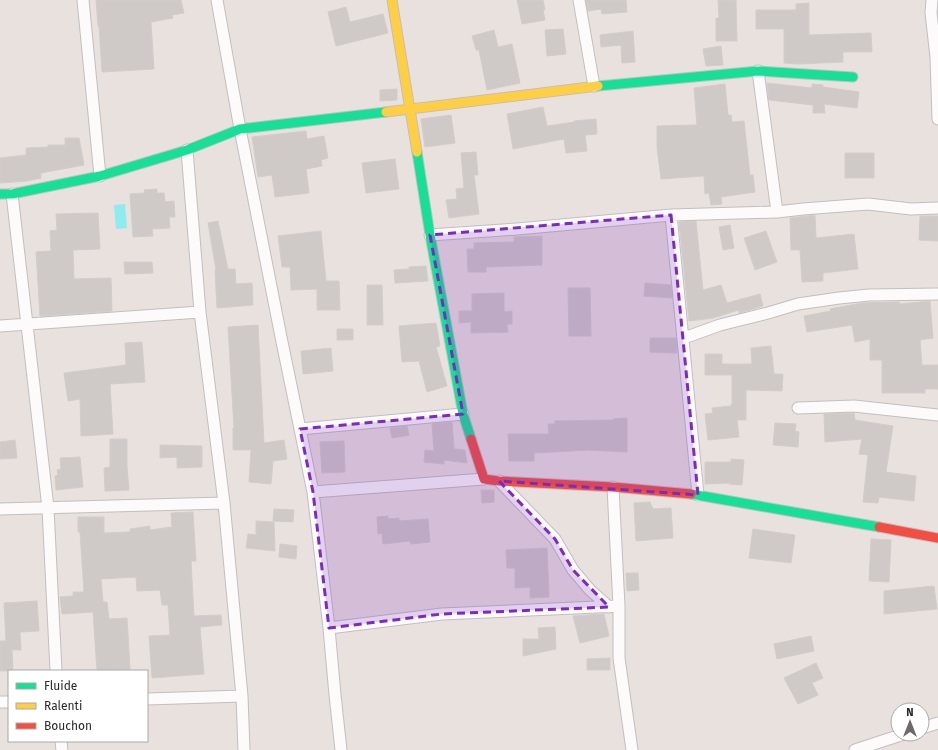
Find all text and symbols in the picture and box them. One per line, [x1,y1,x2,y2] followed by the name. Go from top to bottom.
[8,670,148,742] legend
[44,679,77,693] text: Fluide
[44,699,82,713] text: Ralenti
[890,702,930,742] north arrow
[906,706,914,719] text: N
[44,719,92,733] text: Bouchon

